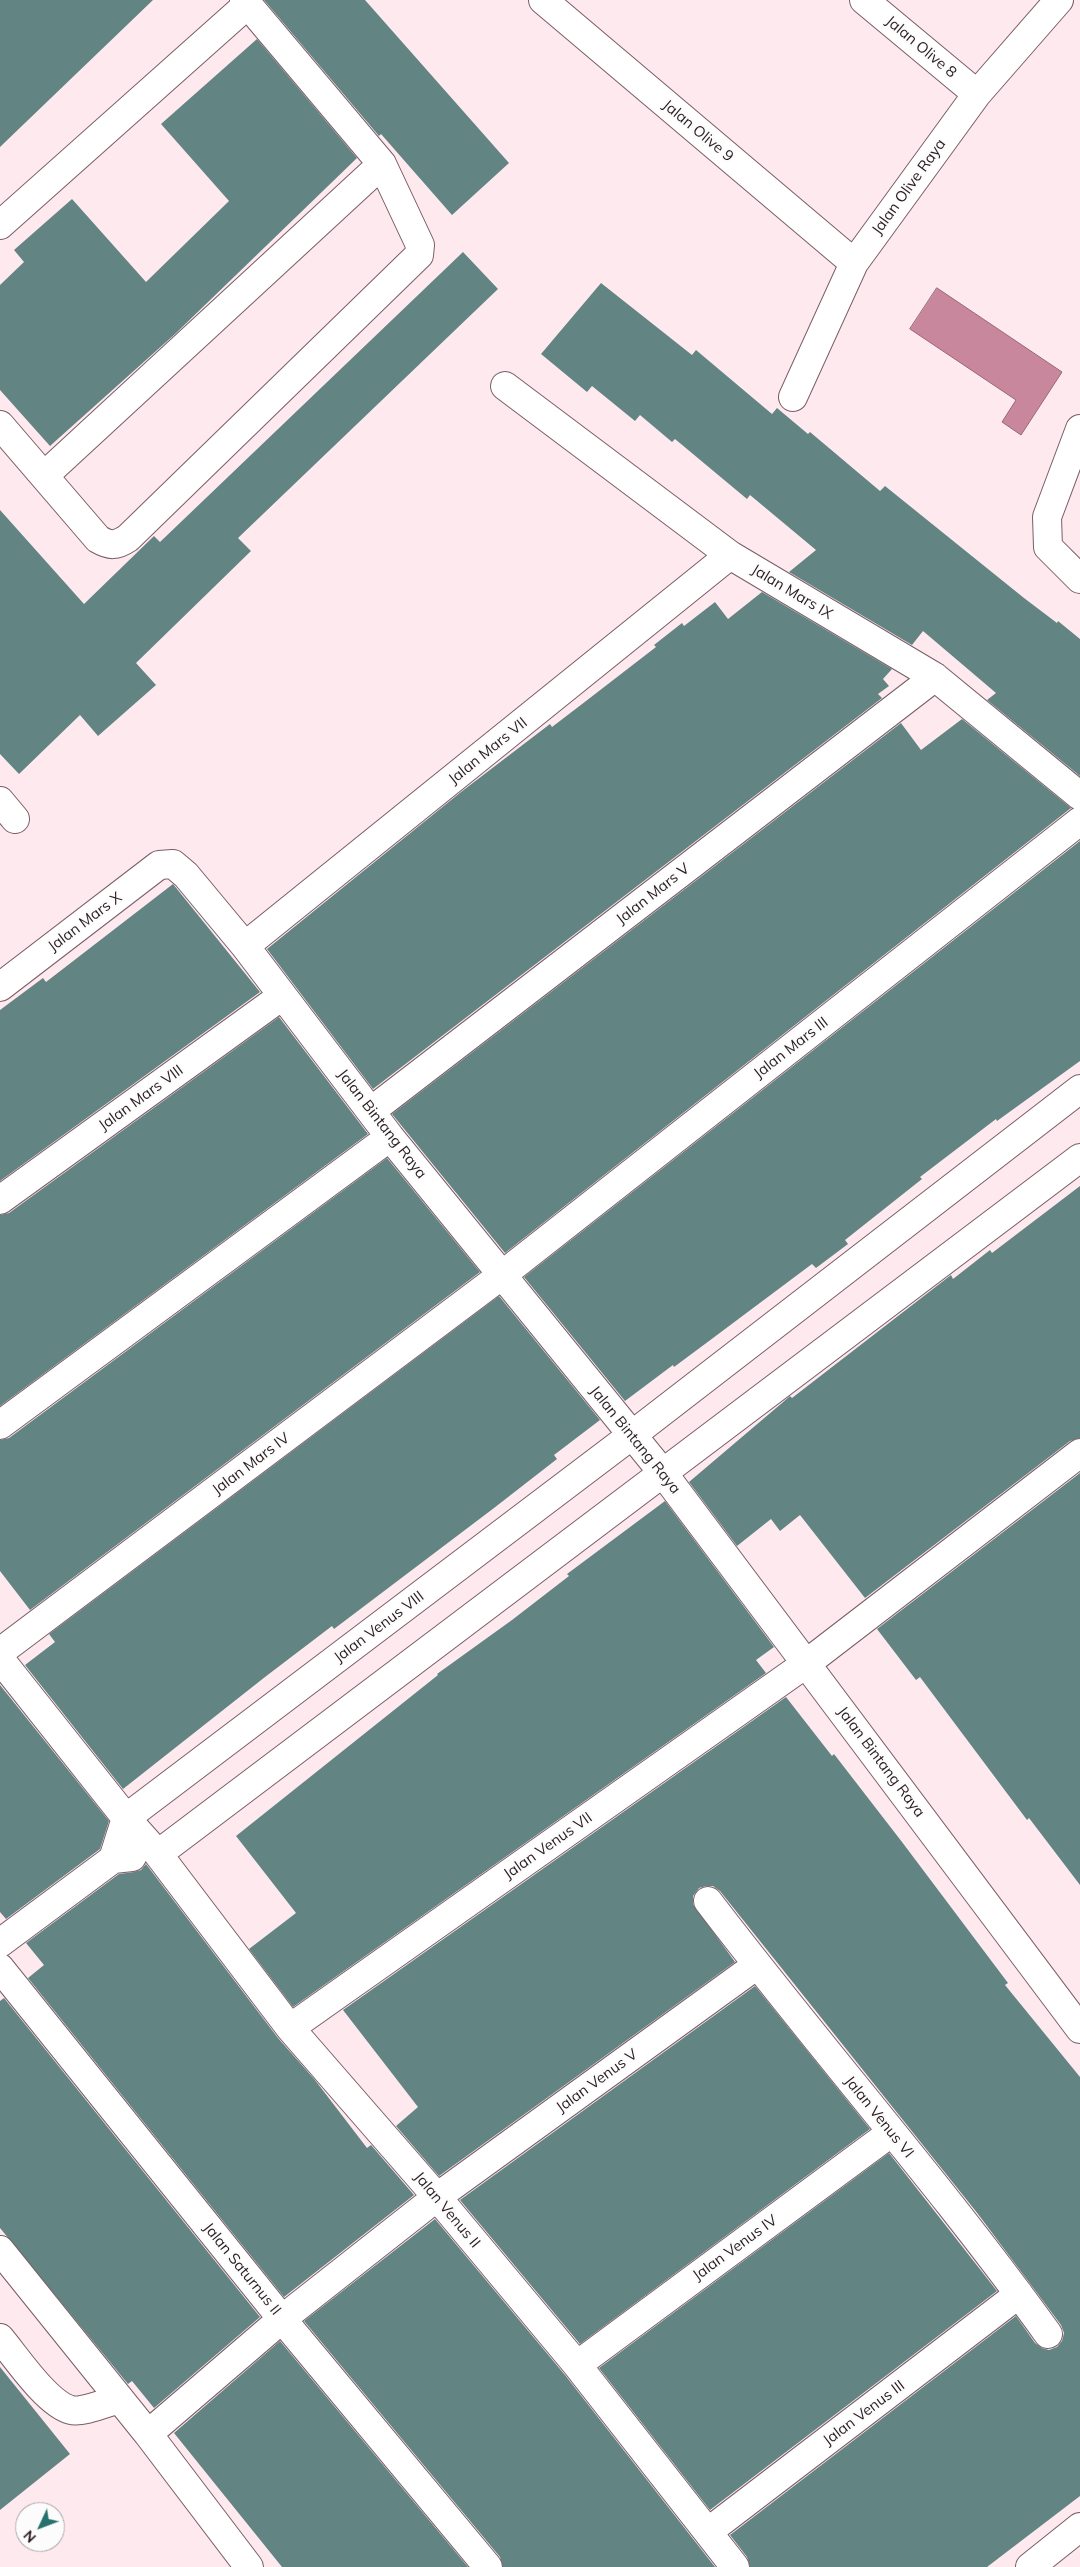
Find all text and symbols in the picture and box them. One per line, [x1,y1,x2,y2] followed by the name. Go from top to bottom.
[882,12,960,82] street label: Jalan Olive 8
[659,96,737,166] street label: Jalan Olive 9
[868,136,950,238] street label: Jalan Olive Raya
[748,561,836,623] street label: Jalan Mars IX
[445,714,531,788] street label: Jalan Mars VII
[613,860,693,928] street label: Jalan Mars V
[45,888,125,956] street label: Jalan Mars X
[750,1013,832,1083] street label: Jalan Mars III
[95,1061,187,1135] street label: Jalan Mars VIII
[334,1066,430,1182] street label: Jalan Bintang Raya
[586,1382,684,1498] street label: Jalan Bintang Raya
[209,1429,293,1499] street label: Jalan Mars IV
[331,1587,427,1667] street label: Jalan Venus VIII
[834,1703,928,1821] street label: Jalan Bintang Raya
[500,1809,596,1883] street label: Jalan Venus VII
[553,2045,641,2117] street label: Jalan Venus V
[841,2072,917,2162] street label: Jalan Venus VI
[410,2168,484,2252] street label: Jalan Venus II
[689,2211,781,2285] street label: Jalan Venus IV
[199,2219,285,2319] street label: Jalan Saturnus II
[820,2376,908,2450] street label: Jalan Venus III
[15,2502,65,2552] north arrow
[20,2527,40,2547] text: N

